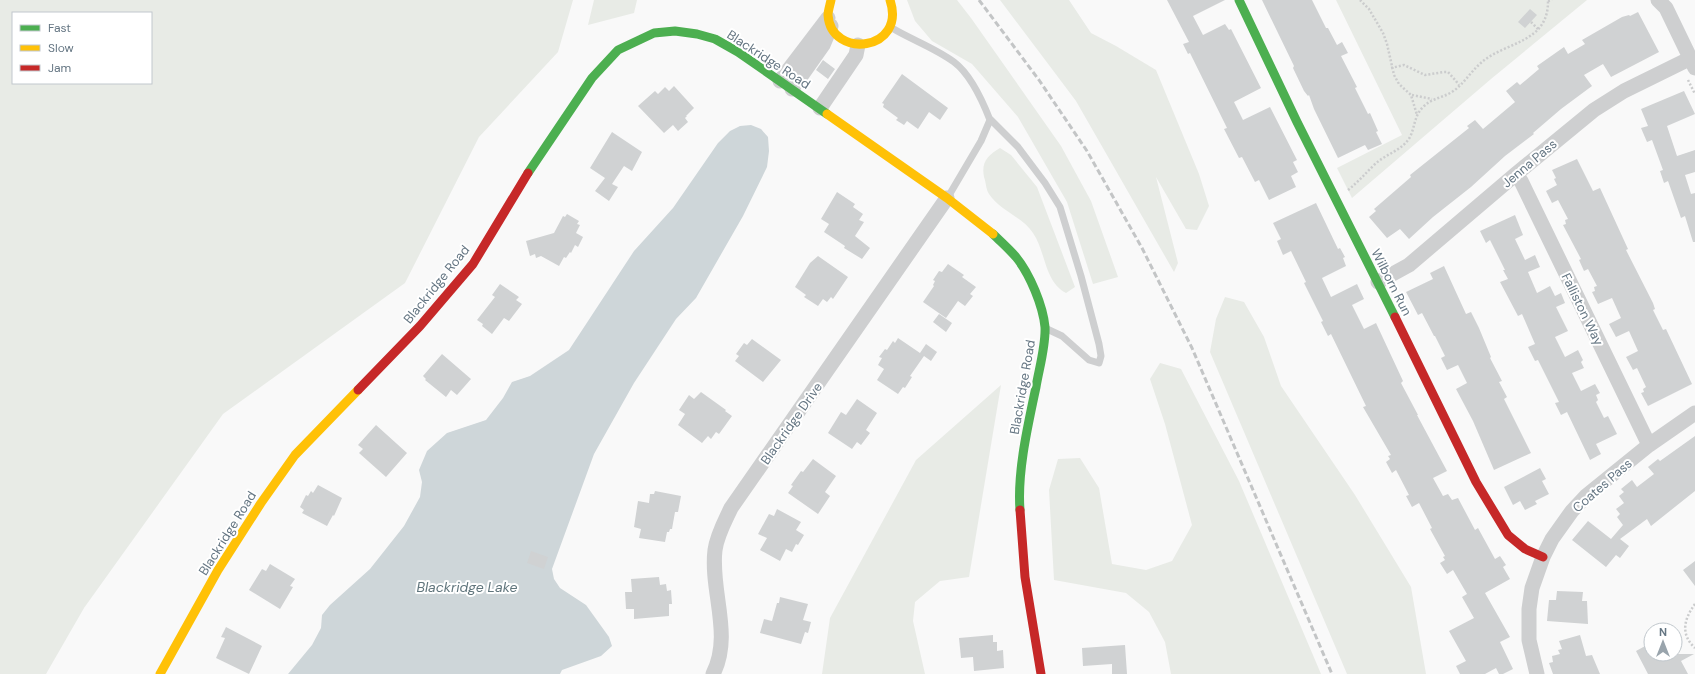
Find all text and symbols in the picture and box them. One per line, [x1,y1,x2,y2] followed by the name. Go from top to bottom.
[12,12,152,84] legend
[48,20,71,36] text: Fast
[724,26,814,93] street label: Blackridge Road
[48,40,74,56] text: Slow
[48,60,71,76] text: Jam
[1498,135,1560,191] street label: Jenna Pass
[400,242,473,327] street label: Blackridge Road
[1367,246,1416,319] street label: Wilborn Run
[1558,270,1607,348] street label: Falliston Way
[1006,338,1039,436] street label: Blackridge Road
[757,379,826,468] street label: Blackridge Drive
[1569,455,1636,516] street label: Coates Pass
[195,488,260,578] street label: Blackridge Road
[416,578,518,596] water label: Blackridge Lake
[1643,622,1683,662] north arrow
[1659,625,1667,639] text: N

